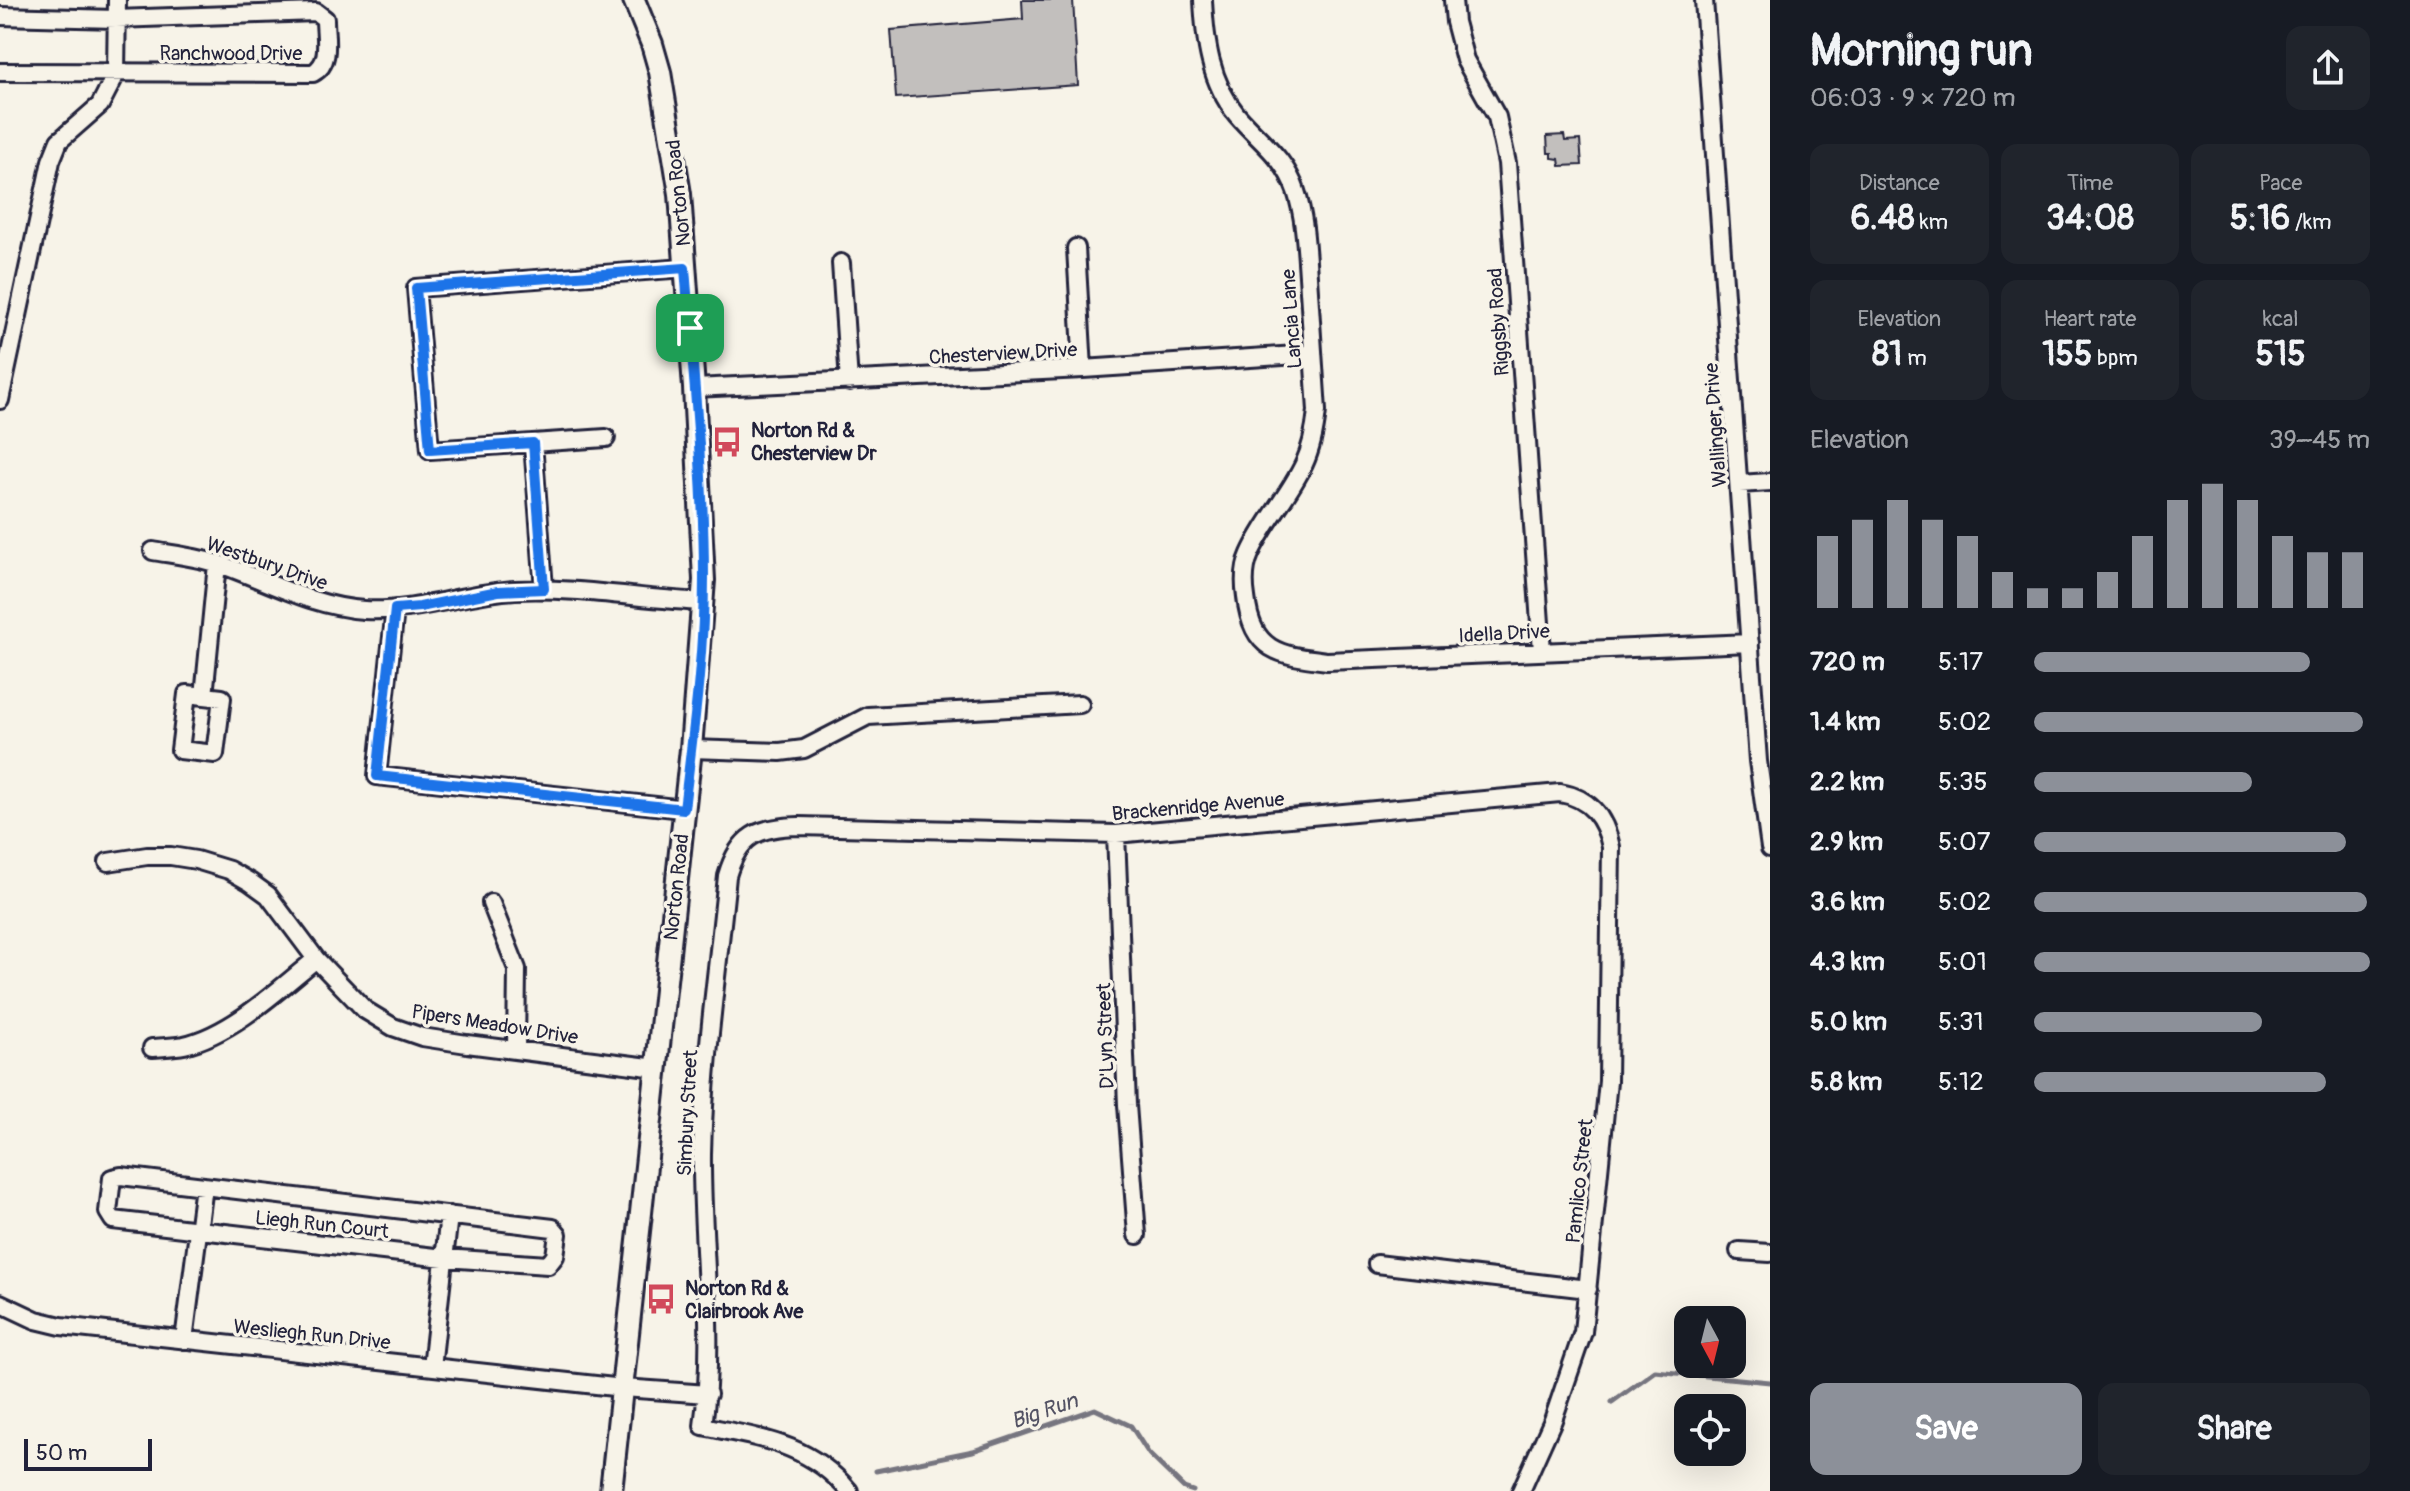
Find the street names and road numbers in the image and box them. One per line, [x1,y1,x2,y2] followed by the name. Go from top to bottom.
[160,41,303,66] street label: Ranchwood Drive
[660,138,697,248] street label: Norton Road
[1482,267,1515,377] street label: Riggsby Road
[1276,268,1307,370] street label: Lancia Lane
[928,337,1078,370] street label: Chesterview Drive
[1699,362,1732,488] street label: Wallinger Drive
[203,531,331,596] street label: Westbury Drive
[1458,619,1550,648] street label: Idella Drive
[1111,786,1286,826] street label: Brackenridge Avenue
[658,832,695,942] street label: Norton Road
[1091,982,1120,1090] street label: D'Lyn Street
[410,999,580,1050] street label: Pipers Meadow Drive
[672,1048,703,1177] street label: Simbury Street
[1561,1117,1599,1245] street label: Pamlico Street
[254,1205,391,1244] street label: Liegh Run Court
[232,1314,392,1355] street label: Wesliegh Run Drive

